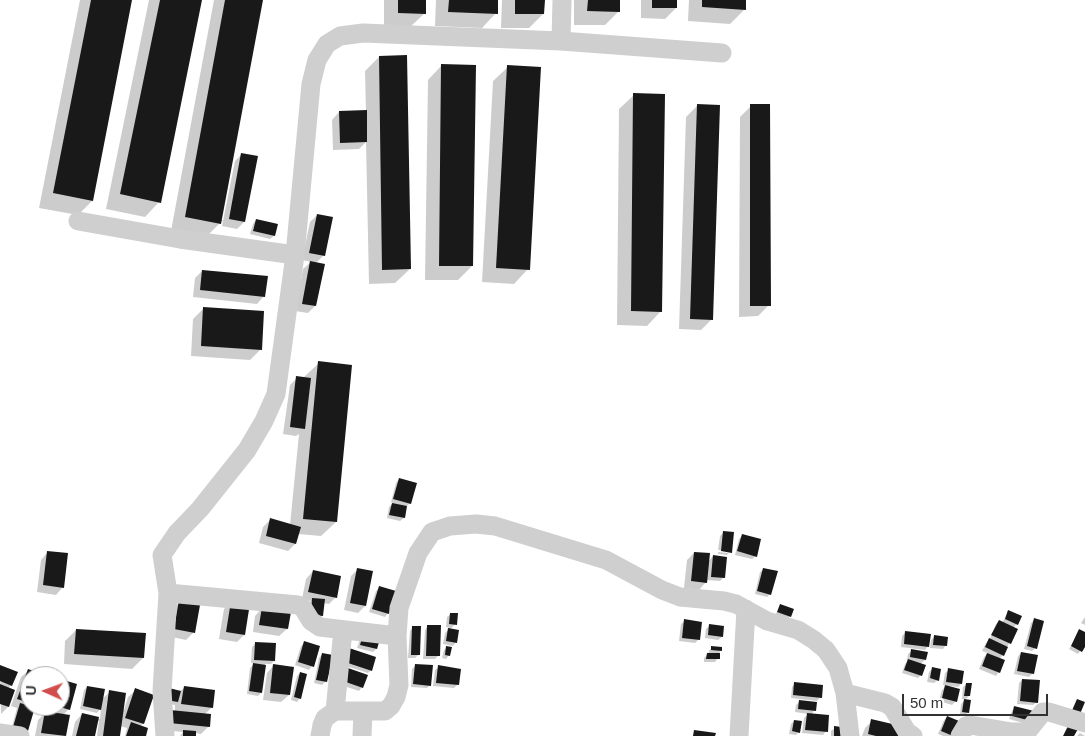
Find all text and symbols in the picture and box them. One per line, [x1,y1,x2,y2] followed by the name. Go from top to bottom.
[20,666,70,716] north arrow
[905,684,1051,716] scale bar
[23,685,39,696] text: U
[910,694,943,711] text: 50 m

